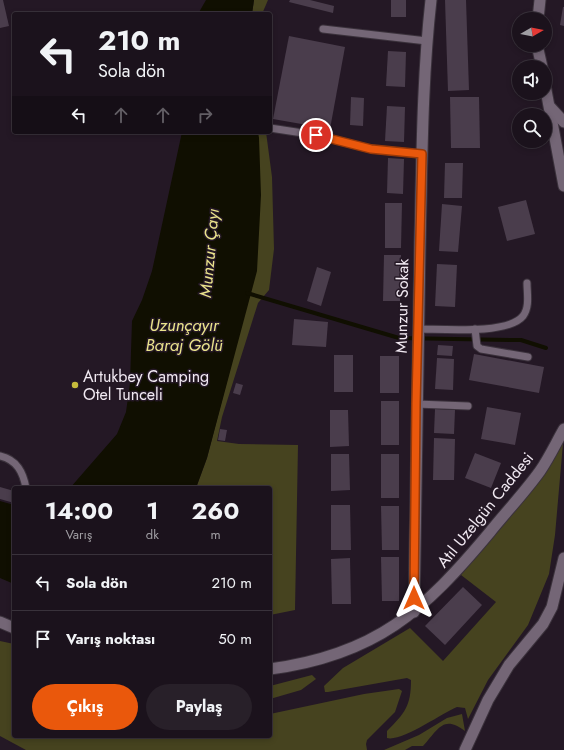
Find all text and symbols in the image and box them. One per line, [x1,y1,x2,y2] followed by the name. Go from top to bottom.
[512,12,552,52] north arrow
[512,12,552,148] map controls
[98,20,181,61] text: 210 m
[32,28,84,80] icon: left
[98,58,165,84] text: Sola dön
[512,60,552,100] button: sound
[68,104,90,126] icon: left
[110,104,132,126] icon: ahead
[152,104,174,126] icon: ahead
[194,104,216,126] icon: right
[512,108,552,148] button: search
[299,118,333,152] pin
[305,124,327,146] icon: arrive
[193,207,225,299] water label: Munzur Çayı
[390,257,414,354] street label: Munzur Sokak
[145,313,223,357] water label: Uzunçayır Baraj Gölü
[83,365,209,406] place label: Artukbey Camping Otel Tunceli
[70,380,80,390] marker: Artukbey Camping Otel Tunceli
[431,447,539,573] street label: Atıl Uzelgün Caddesi
[45,493,113,528] text: 14:00
[146,493,158,528] text: 1
[192,493,239,528] text: 260
[66,525,92,544] text: Varış
[146,525,159,544] text: dk
[210,525,221,544] text: m
[32,572,54,594] icon: left
[66,572,128,594] text: Sola dön
[212,572,252,594] text: 210 m
[393,577,435,619] position arrow
[32,628,54,650] icon: arrive
[66,628,155,650] text: Varış noktası
[218,628,252,650] text: 50 m
[32,684,138,730] button: Çıkış
[146,684,252,730] button: Paylaş

